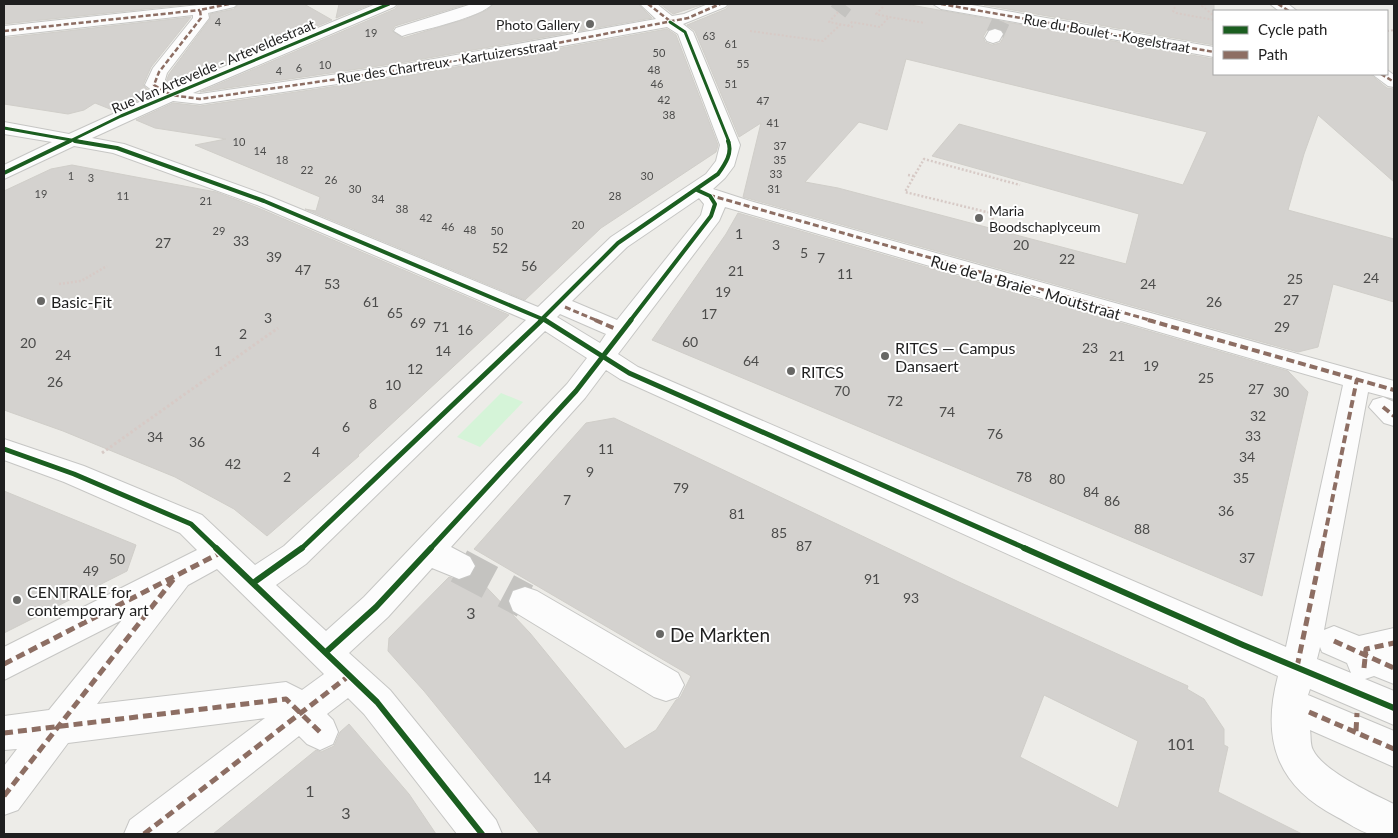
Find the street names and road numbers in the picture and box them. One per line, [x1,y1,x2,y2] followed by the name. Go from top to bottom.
[1022,10,1192,56] street label: Rue du Boulet - Kogelstraat
[109,15,317,117] street label: Rue Van Artevelde - Arteveldestraat
[336,35,558,87] street label: Rue des Chartreux - Kartuizersstraat
[929,251,1124,323] street label: Rue de la Braie - Moutstraat

